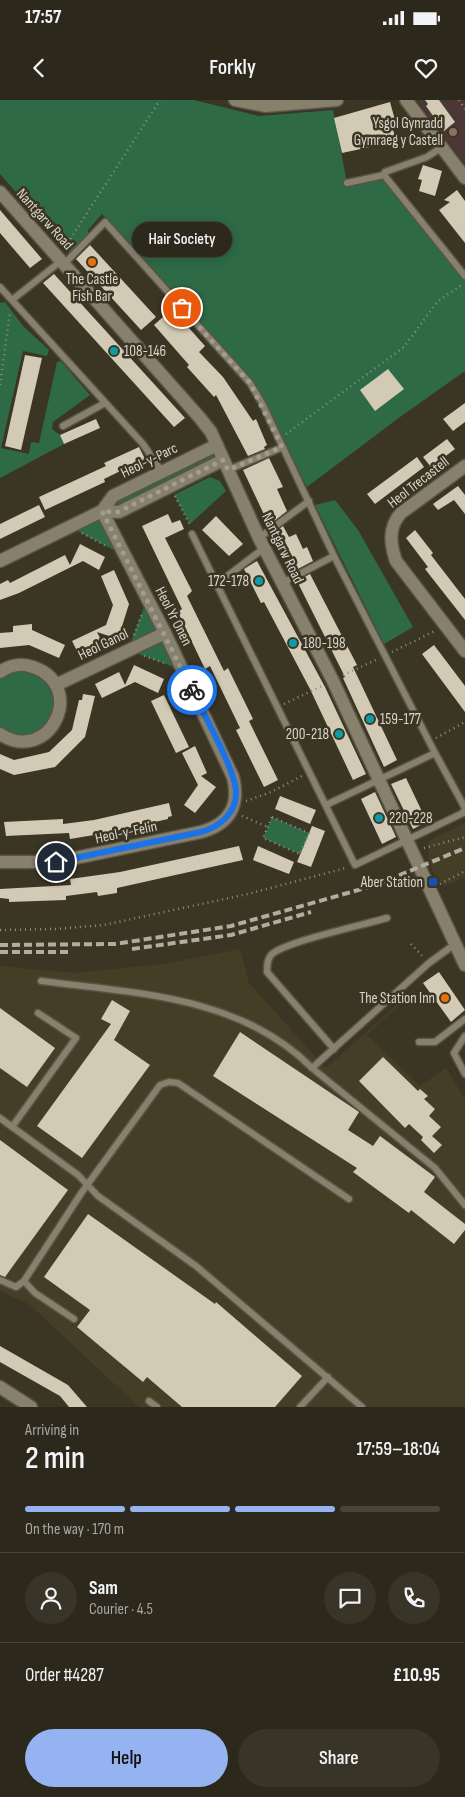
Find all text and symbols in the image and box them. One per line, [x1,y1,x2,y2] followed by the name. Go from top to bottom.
[25,6,61,29] text: 17:57
[25,54,53,82] icon: back
[209,54,256,81] text: Forkly
[412,54,440,82] icon: heart
[354,114,443,150] place label: Ysgol Gynradd Gymraeg y Castell
[447,126,459,138] marker: Ysgol Gynradd Gymraeg y Castell
[12,185,77,254] street label: Nantgarw Road
[132,223,232,258] callout: Hair Society
[148,230,216,249] text: Hair Society
[86,256,98,268] marker: The Castle Fish Bar
[66,270,118,306] place label: The Castle Fish Bar
[161,287,203,329] pin
[168,294,196,322] icon: bag
[124,342,166,361] place label: 108-146
[108,345,120,357] marker: 108-146
[118,439,181,482] street label: Heol-y-Parc
[384,452,453,512] street label: Heol Trecastell
[257,510,308,587] street label: Nantgarw Road
[208,572,249,591] place label: 172-178
[253,575,265,587] marker: 172-178
[151,584,196,649] street label: Heol Yr Onen
[75,624,132,665] street label: Heol Ganol
[303,634,346,653] place label: 180-198
[287,637,299,649] marker: 180-198
[167,665,217,715] courier
[178,676,206,704] icon: bike
[380,710,421,729] place label: 159-177
[364,713,376,725] marker: 159-177
[286,725,329,744] place label: 200-218
[333,728,345,740] marker: 200-218
[389,809,433,828] place label: 220-228
[373,812,385,824] marker: 220-228
[93,817,159,848] street label: Heol-y-Felin
[35,841,77,883] pin
[42,848,70,876] icon: home
[360,873,423,892] place label: Aber Station
[427,876,439,888] marker: Aber Station
[359,989,435,1008] place label: The Station Inn
[439,992,451,1004] marker: The Station Inn
[25,1421,79,1440] text: Arriving in
[356,1438,440,1461] text: 17:59–18:04
[25,1439,85,1478] text: 2 min
[25,1520,124,1539] text: On the way · 170 m
[25,1572,77,1624] button: person
[324,1572,376,1624] button: chat
[388,1572,440,1624] button: phone
[89,1577,118,1600] text: Sam
[89,1600,153,1619] text: Courier · 4.5
[25,1664,104,1687] text: Order #4287
[393,1664,440,1687] text: £10.95
[25,1729,228,1787] button: Help
[238,1729,440,1787] button: Share

